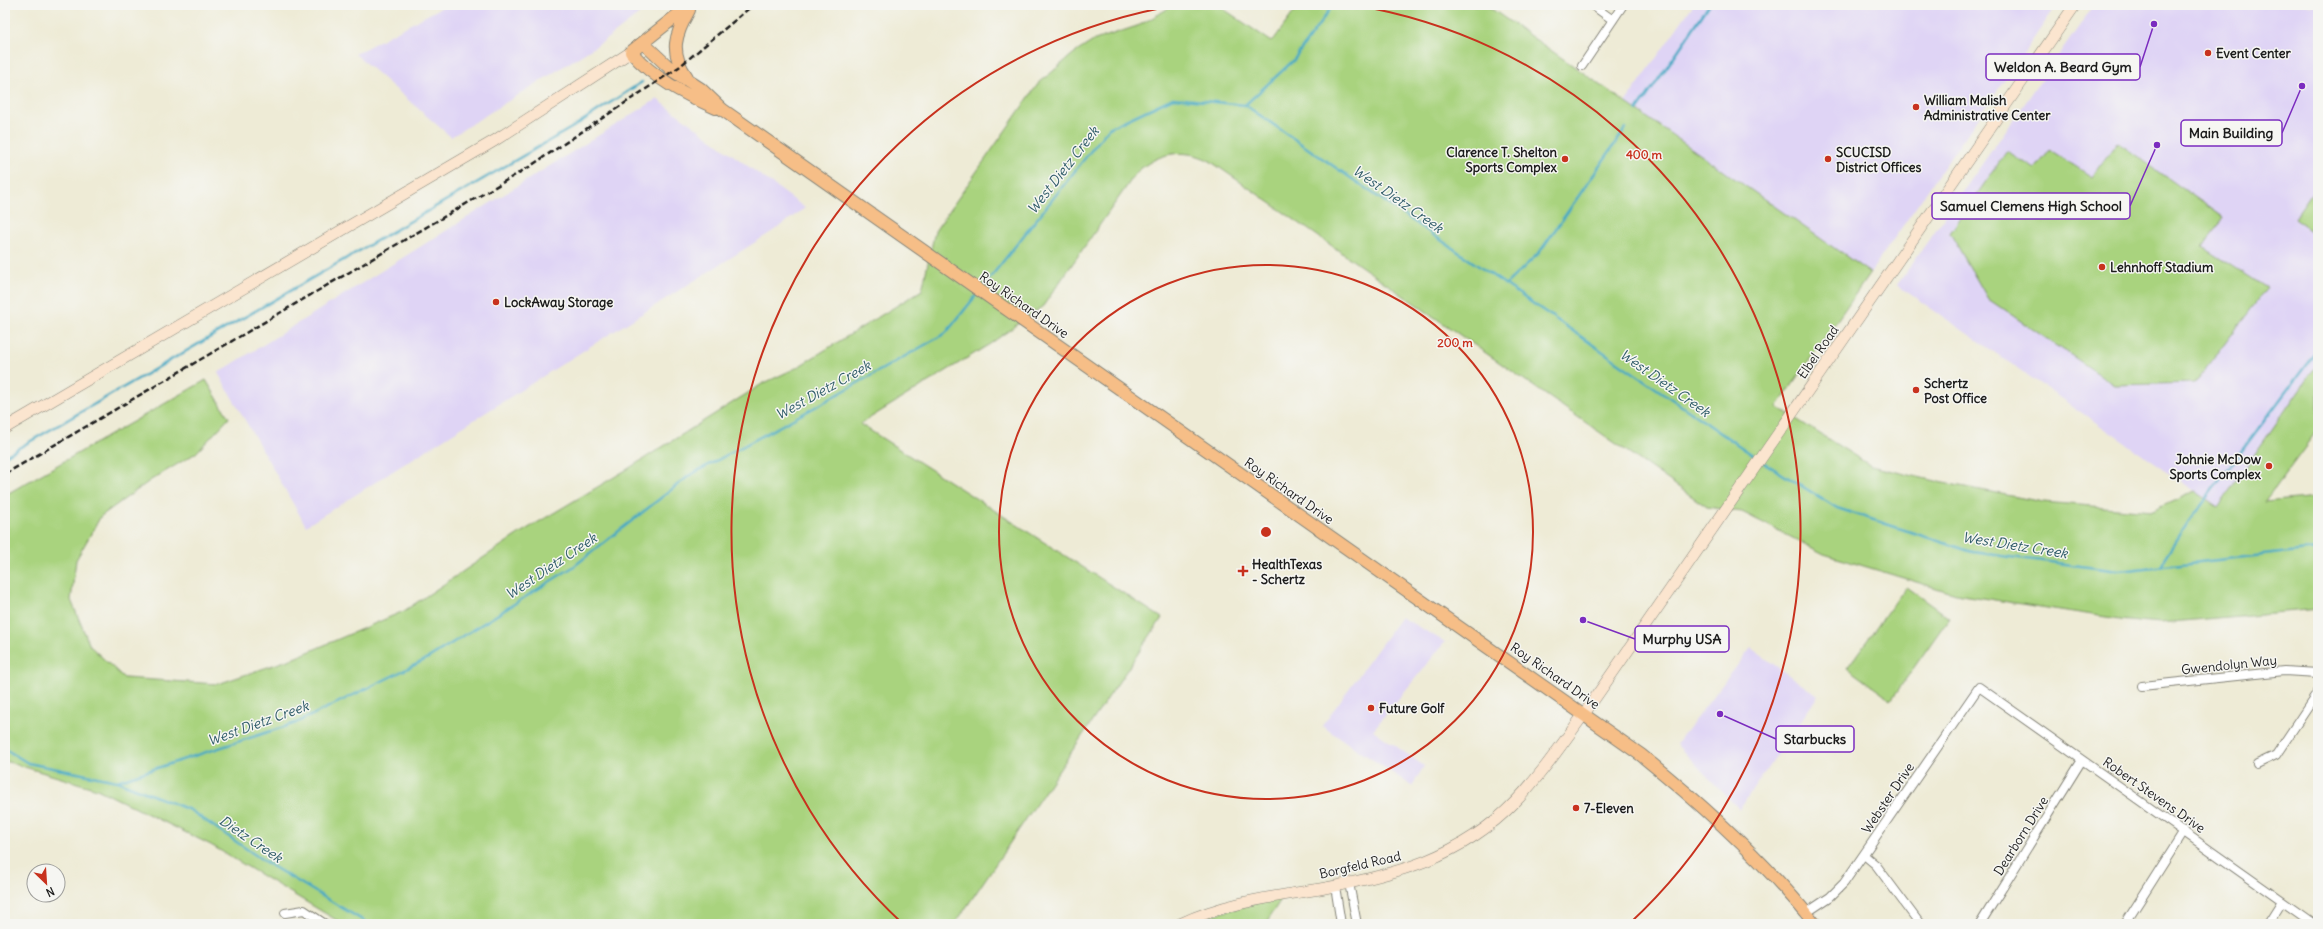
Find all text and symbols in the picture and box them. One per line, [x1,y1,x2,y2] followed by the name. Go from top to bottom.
[2216,45,2292,62] place label: Event Center
[2203,48,2213,58] marker: Event Center
[1986,54,2140,80] callout: Weldon A. Beard Gym
[1994,58,2133,76] text: Weldon A. Beard Gym
[1924,92,2051,124] place label: William Malish Administrative Center
[1911,102,1921,112] marker: William Malish Administrative Center
[2181,120,2282,146] callout: Main Building
[1023,122,1103,217] water label: West Dietz Creek
[2189,124,2274,142] text: Main Building
[1446,144,1558,176] place label: Clarence T. Shelton Sports Complex
[1836,144,1922,176] place label: SCUCISD District Offices
[1626,147,1663,162] text: 400 m
[1560,154,1570,164] marker: Clarence T. Shelton Sports Complex
[1823,154,1833,164] marker: SCUCISD District Offices
[1349,161,1447,237] water label: West Dietz Creek
[1932,193,2130,219] callout: Samuel Clemens High School
[1940,197,2122,215] text: Samuel Clemens High School
[2110,259,2214,276] place label: Lehnhoff Stadium
[2097,262,2107,272] marker: Lehnhoff Stadium
[976,268,1072,342] street label: Roy Richard Drive
[504,294,613,311] place label: LockAway Storage
[491,297,501,307] marker: LockAway Storage
[1793,322,1843,382] street label: Elbel Road
[1437,335,1473,350] text: 200 m
[1616,345,1714,421] water label: West Dietz Creek
[772,356,875,424] water label: West Dietz Creek
[1924,375,1987,407] place label: Schertz Post Office
[1911,385,1921,395] marker: Schertz Post Office
[2170,451,2262,483] place label: Johnie McDow Sports Complex
[1241,454,1337,528] street label: Roy Richard Drive
[2264,461,2274,471] marker: Johnie McDow Sports Complex
[1259,525,1273,539] centre of rings
[502,528,601,603] water label: West Dietz Creek
[1961,528,2070,562] water label: West Dietz Creek
[1252,556,1322,588] place label: HealthTexas - Schertz
[1237,565,1249,577] marker: HealthTexas - Schertz
[1635,626,1729,652] callout: Murphy USA
[1643,630,1721,648] text: Murphy USA
[1507,639,1603,713] street label: Roy Richard Drive
[2180,652,2278,678] street label: Gwendolyn Way
[205,696,312,750] water label: West Dietz Creek
[1379,700,1445,717] place label: Future Golf
[1366,703,1376,713] marker: Future Golf
[1776,726,1854,752] callout: Starbucks
[1784,730,1847,748] text: Starbucks
[2099,753,2209,837] street label: Robert Stevens Drive
[1858,759,1918,837] street label: Webster Drive
[1990,793,2052,879] street label: Dearborn Drive
[1584,800,1634,817] place label: 7-Eleven
[1571,803,1581,813] marker: 7-Eleven
[216,811,287,867] water label: Dietz Creek
[1317,847,1403,883] street label: Borgfeld Road
[26,863,66,903] north arrow
[44,884,57,900] text: N

